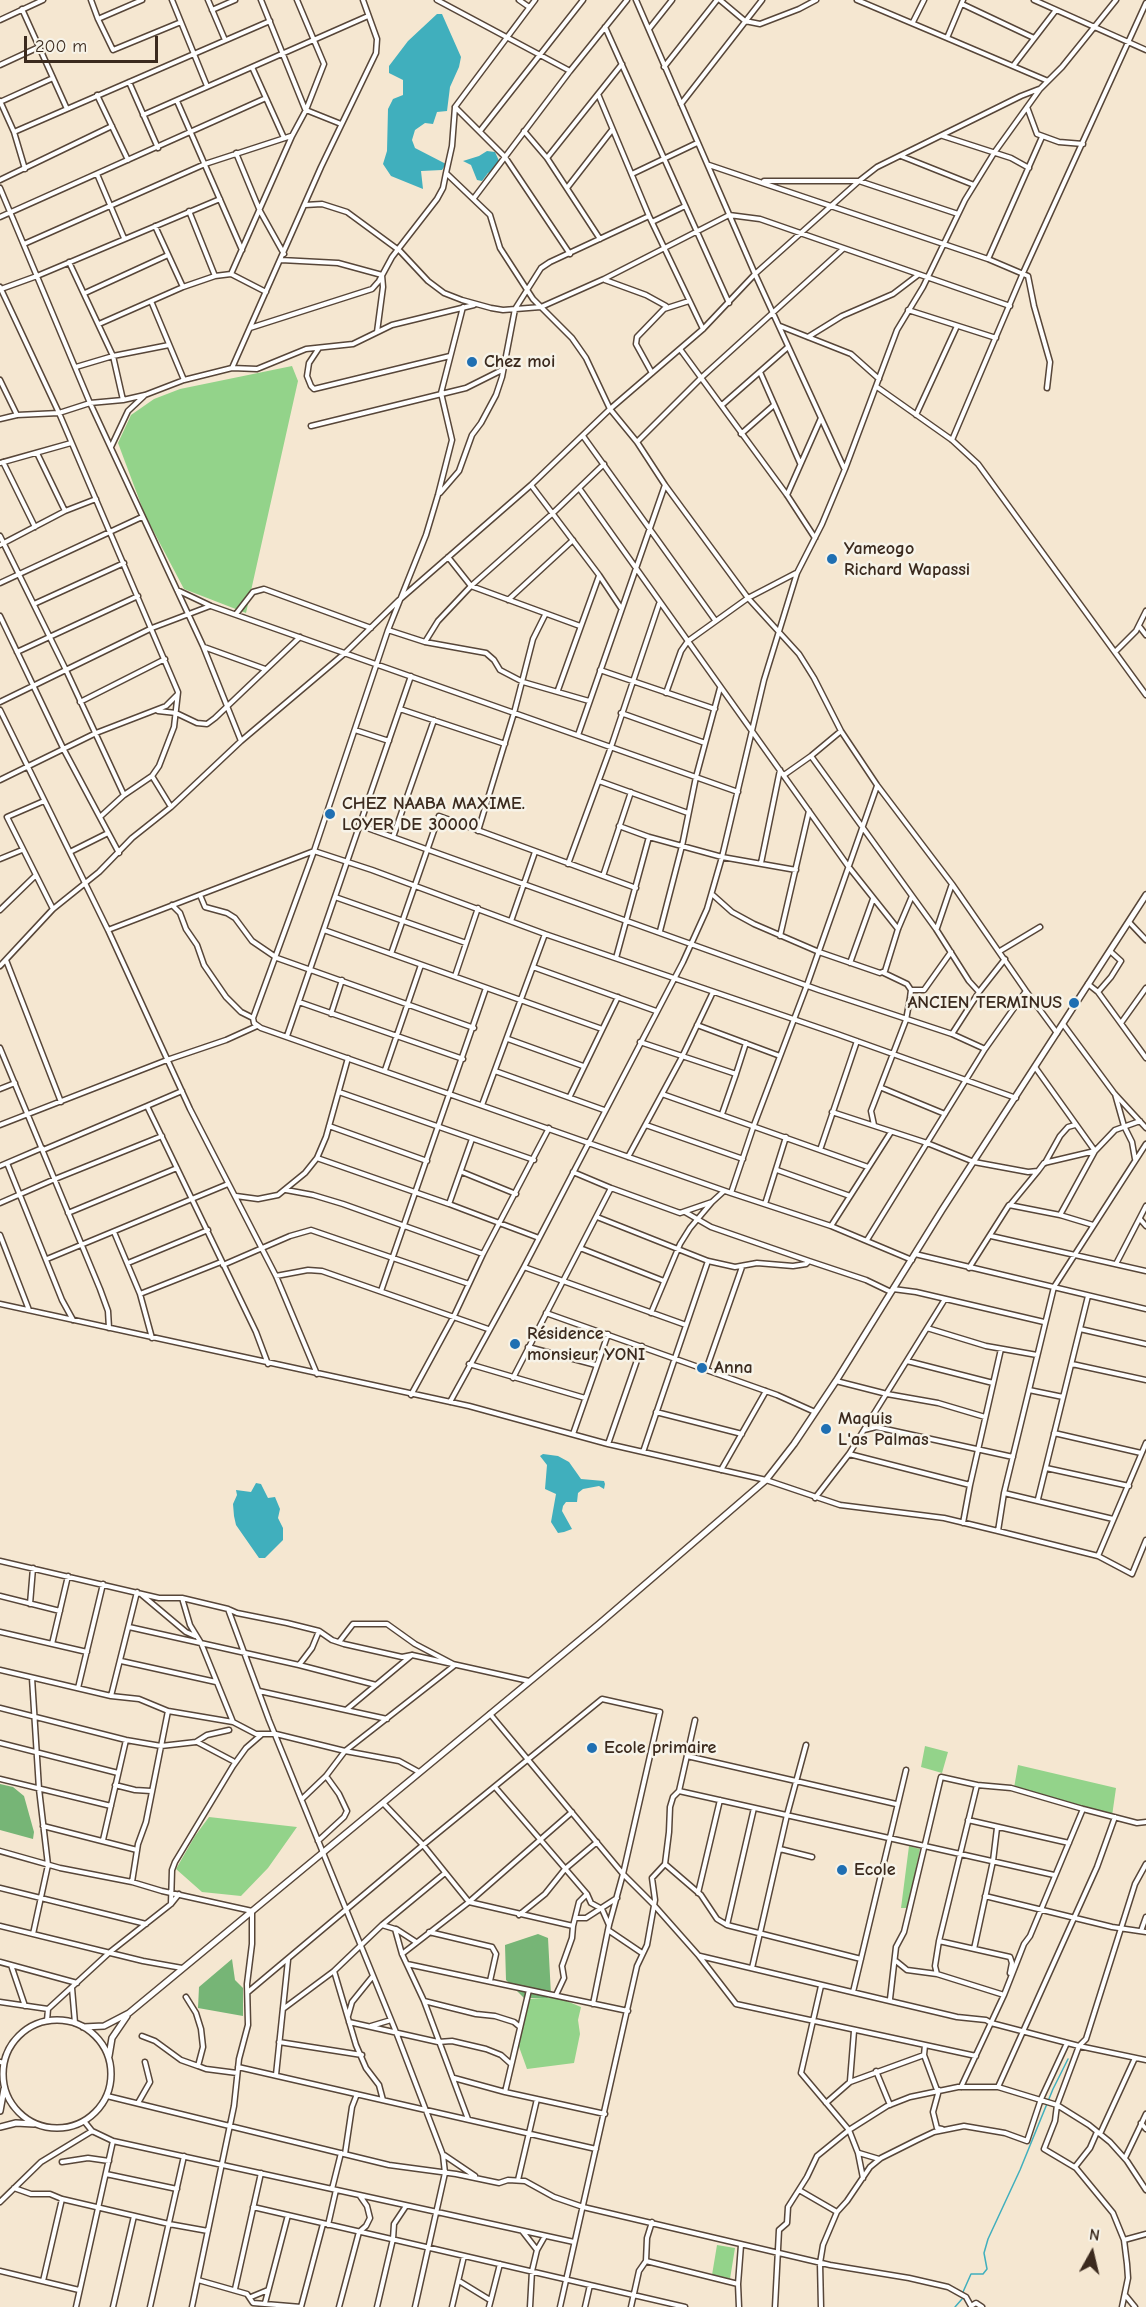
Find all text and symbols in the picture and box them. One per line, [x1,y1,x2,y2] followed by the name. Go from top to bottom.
[27,24,160,62] scale bar
[35,36,87,57] text: 200 m
[484,351,555,373] place label: Chez moi
[465,355,479,369] marker: Chez moi
[844,538,970,580] place label: Yameogo Richard Wapassi
[825,552,839,566] marker: Yameogo Richard Wapassi
[342,793,525,836] place label: CHEZ NAABA MAXIME. LOYER DE 30000
[323,807,337,821] marker: CHEZ NAABA MAXIME. LOYER DE 30000
[907,992,1062,1014] place label: ANCIEN TERMINUS
[1067,996,1081,1010] marker: ANCIEN TERMINUS
[527,1323,645,1366] place label: Résidence monsieur YONI
[508,1337,522,1351] marker: Résidence monsieur YONI
[714,1357,753,1379] place label: Anna
[695,1361,709,1375] marker: Anna
[838,1408,929,1450] place label: Maquis L'as Palmas
[819,1422,833,1436] marker: Maquis L'as Palmas
[604,1737,716,1759] place label: Ecole primaire
[585,1741,599,1755] marker: Ecole primaire
[854,1859,896,1881] place label: Ecole
[835,1863,849,1877] marker: Ecole
[1062,2223,1122,2283] north arrow
[1088,2226,1101,2245] text: N

